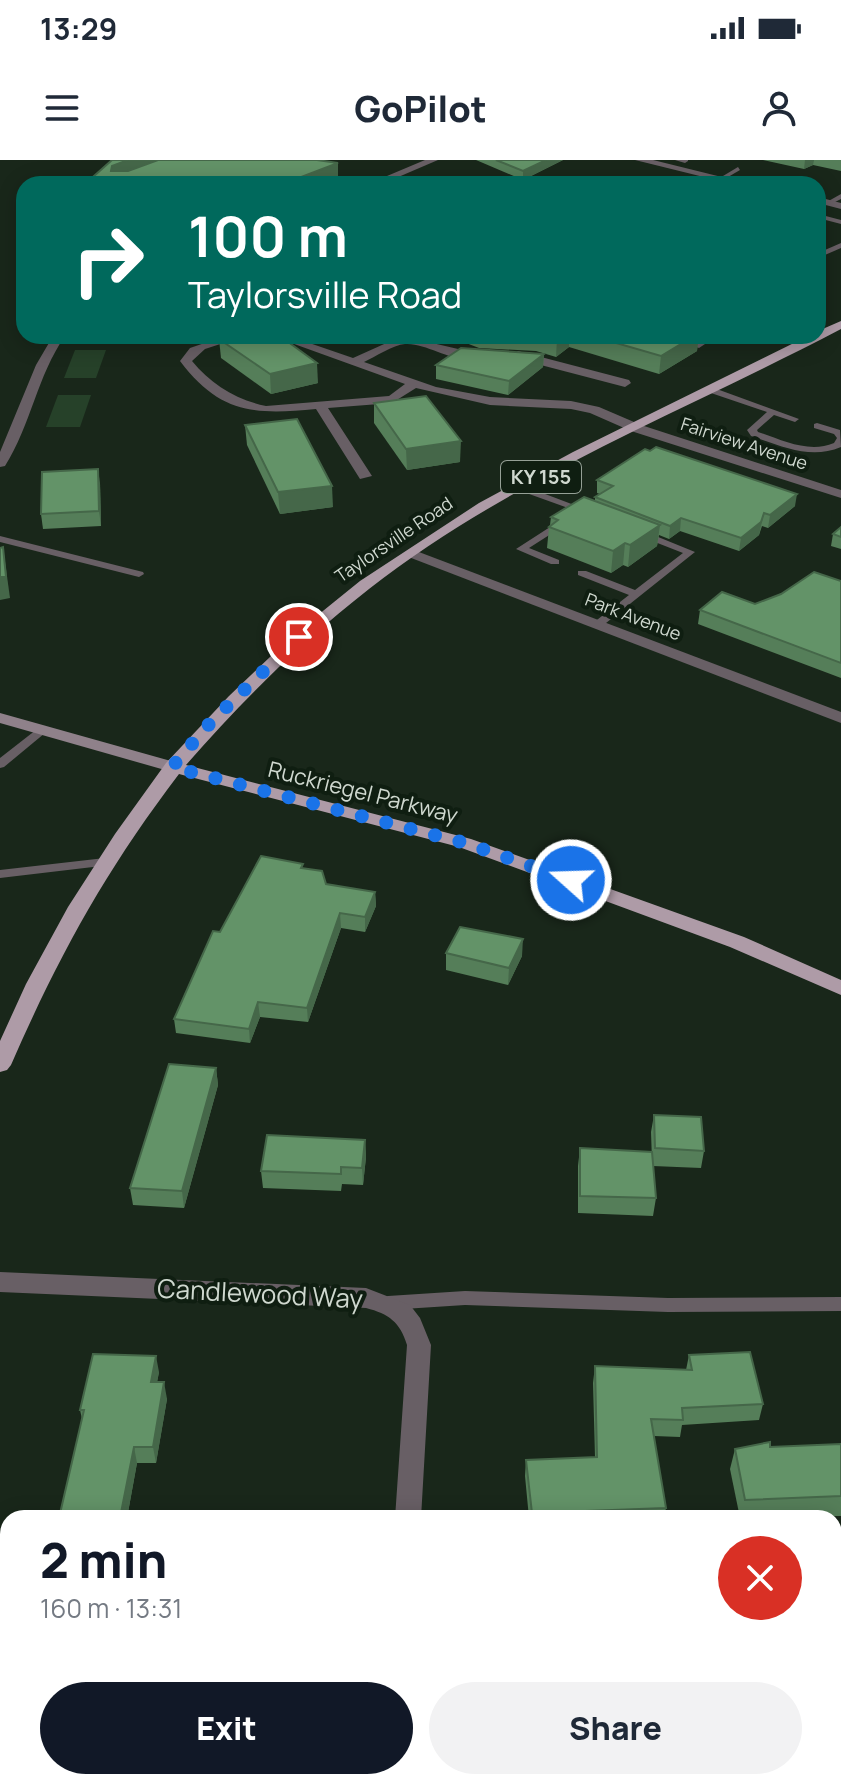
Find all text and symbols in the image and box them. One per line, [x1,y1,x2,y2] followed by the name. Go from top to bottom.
[40,8,117,49] text: 13:29
[354,84,487,133] text: GoPilot
[40,86,84,130] icon: menu
[757,86,801,130] icon: person
[188,197,348,274] text: 100 m
[56,208,160,312] icon: right
[188,270,462,319] text: Taylorsville Road
[678,411,811,475] street label: Fairview Avenue
[501,461,581,493] road number: KY 155
[330,491,457,587] street label: Taylorsville Road
[582,587,685,645] street label: Park Avenue
[265,603,333,671] pin
[277,615,321,659] icon: arrive
[265,754,461,830] street label: Ruckriegel Parkway
[529,838,613,922] position arrow
[156,1270,364,1316] street label: Candlewood Way
[40,1527,167,1592] text: 2 min
[718,1536,802,1620] button: close
[40,1590,182,1626] text: 160 m · 13:31
[40,1682,413,1774] button: Exit
[429,1682,802,1774] button: Share

